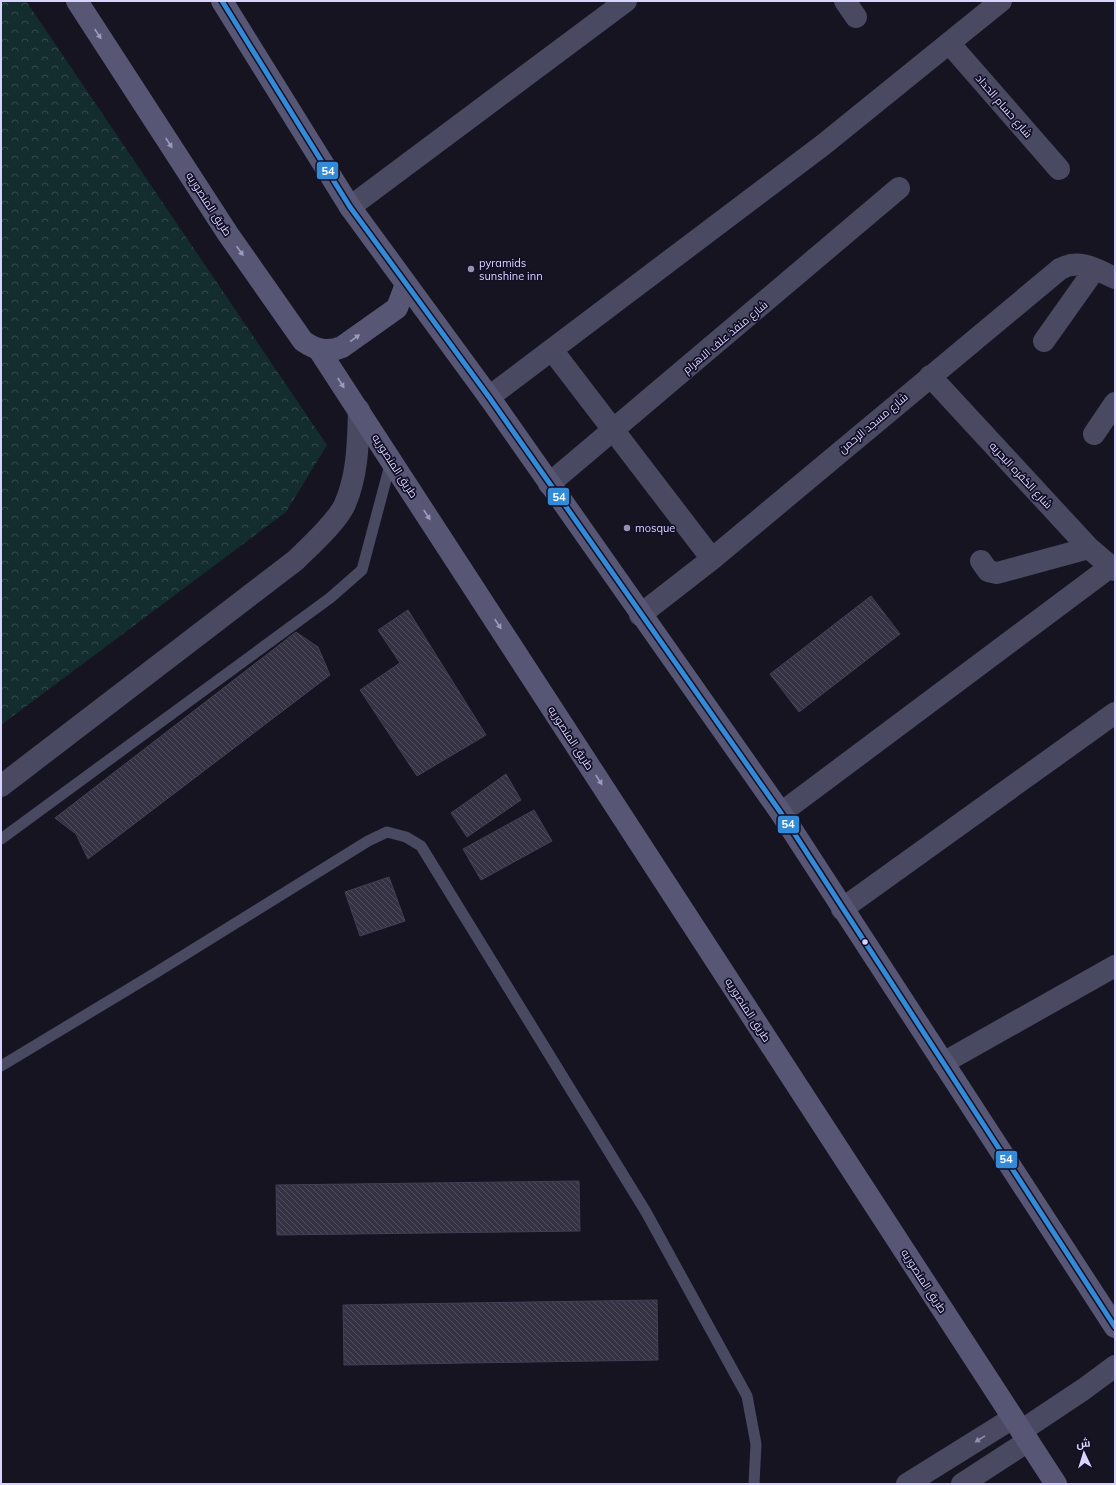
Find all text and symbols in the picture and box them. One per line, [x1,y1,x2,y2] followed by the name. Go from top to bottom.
[94,29,102,39] one-way arrow
[972,71,1035,141] street label: شارع حسام الحداد
[165,138,173,148] one-way arrow
[316,161,339,180] line badge: 54
[321,164,335,178] text: 54
[183,169,235,239] street label: طريق المنصوريه
[236,246,244,257] one-way arrow
[479,256,543,283] place label: pyramids sunshine inn
[466,264,476,274] marker: pyramids sunshine inn
[680,297,771,377] street label: شارع منفذ علف الاهرام
[350,334,360,342] one-way arrow
[337,377,345,388] one-way arrow
[835,390,911,457] street label: شارع مسجد الرحمن
[369,431,421,501] street label: طريق المنصوريه
[986,439,1056,512] street label: شارع الكفره البحريه
[547,487,570,506] line badge: 54
[552,490,566,504] text: 54
[423,510,431,520] one-way arrow
[635,521,675,535] place label: mosque
[622,523,632,533] marker: mosque
[494,618,501,630] one-way arrow
[545,703,597,773] street label: طريق المنصوريه
[595,775,603,785] one-way arrow
[777,815,800,834] line badge: 54
[781,817,795,831] text: 54
[860,937,870,947] unlabelled marker
[722,975,774,1045] street label: طريق المنصوريه
[995,1150,1018,1169] line badge: 54
[999,1152,1013,1166] text: 54
[898,1246,950,1316] street label: طريق المنصوريه
[1064,1433,1104,1473] north arrow
[974,1435,986,1442] one-way arrow
[1076,1436,1091,1450] text: ش

